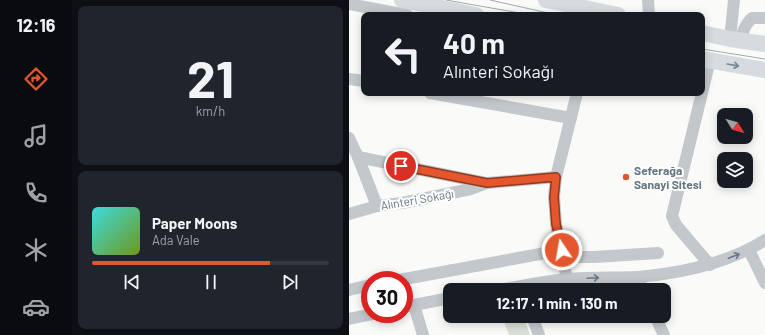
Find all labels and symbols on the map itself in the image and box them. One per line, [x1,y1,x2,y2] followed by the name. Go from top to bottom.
[727,61,740,69] one-way arrow
[717,108,753,144] north arrow
[384,149,418,183] pin
[634,163,702,191] place label: Seferağa Sanayi Sitesi
[621,172,631,182] marker: Seferağa Sanayi Sitesi
[379,186,455,212] street label: Alınteri Sokağı
[541,229,583,271] position arrow
[728,251,740,259] one-way arrow
[361,271,413,323] speed limit sign: 30
[586,274,599,282] one-way arrow

